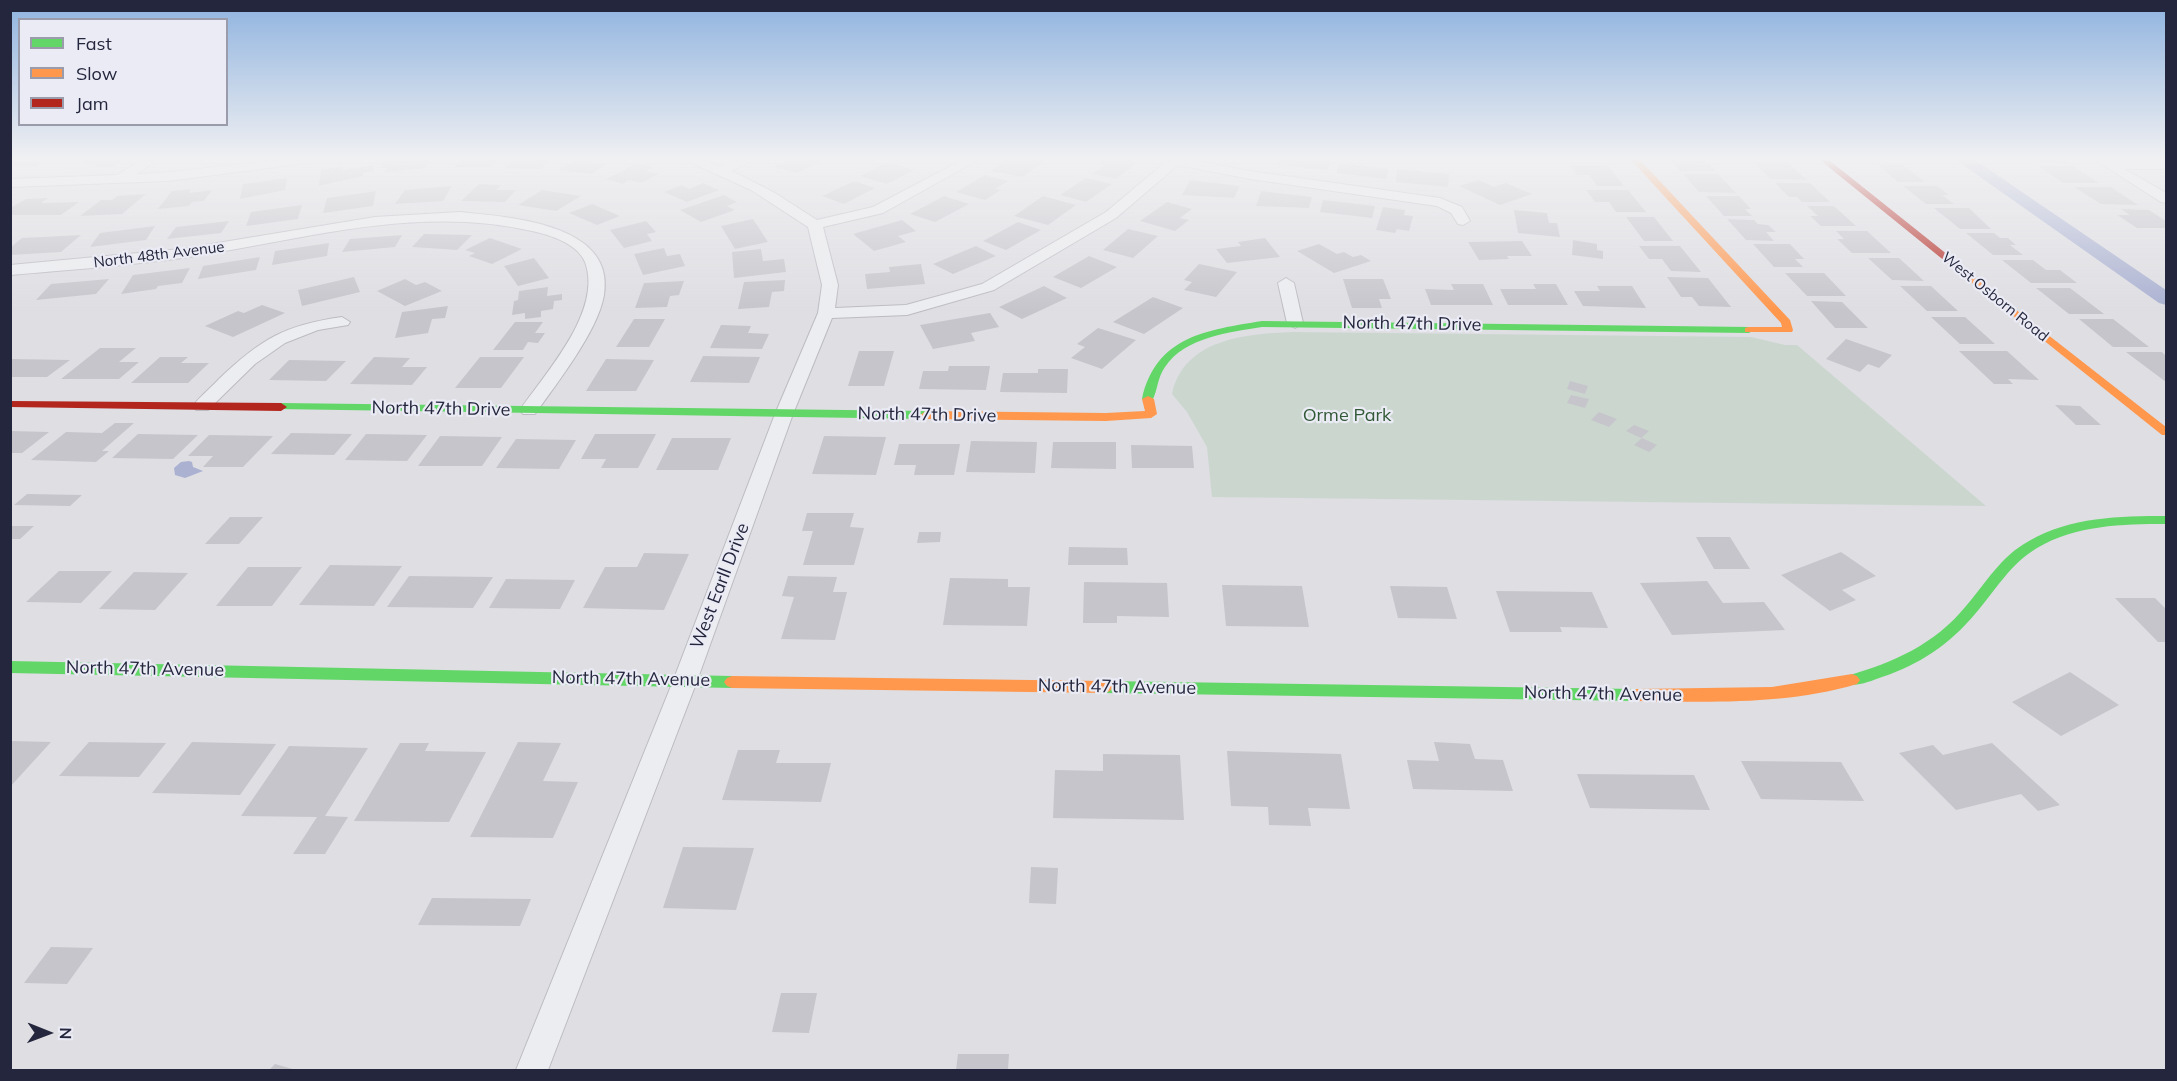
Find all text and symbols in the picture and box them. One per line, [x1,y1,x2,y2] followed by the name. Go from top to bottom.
[18,18,228,126] legend
[76,32,112,55] text: Fast
[76,62,117,85] text: Slow
[76,92,109,115] text: Jam
[93,238,225,272] street label: North 48th Avenue
[1938,248,2052,346] street label: West Osborn Road
[1342,312,1482,336] street label: North 47th Drive
[371,397,511,421] street label: North 47th Drive
[857,403,997,427] street label: North 47th Drive
[1303,405,1391,427] park label: Orme Park
[686,520,754,652] street label: West Earll Drive
[66,657,224,681] street label: North 47th Avenue
[552,667,710,691] street label: North 47th Avenue
[1038,675,1196,699] street label: North 47th Avenue
[1524,682,1682,706] street label: North 47th Avenue
[18,1003,78,1063] north arrow
[56,1027,76,1040] text: N

